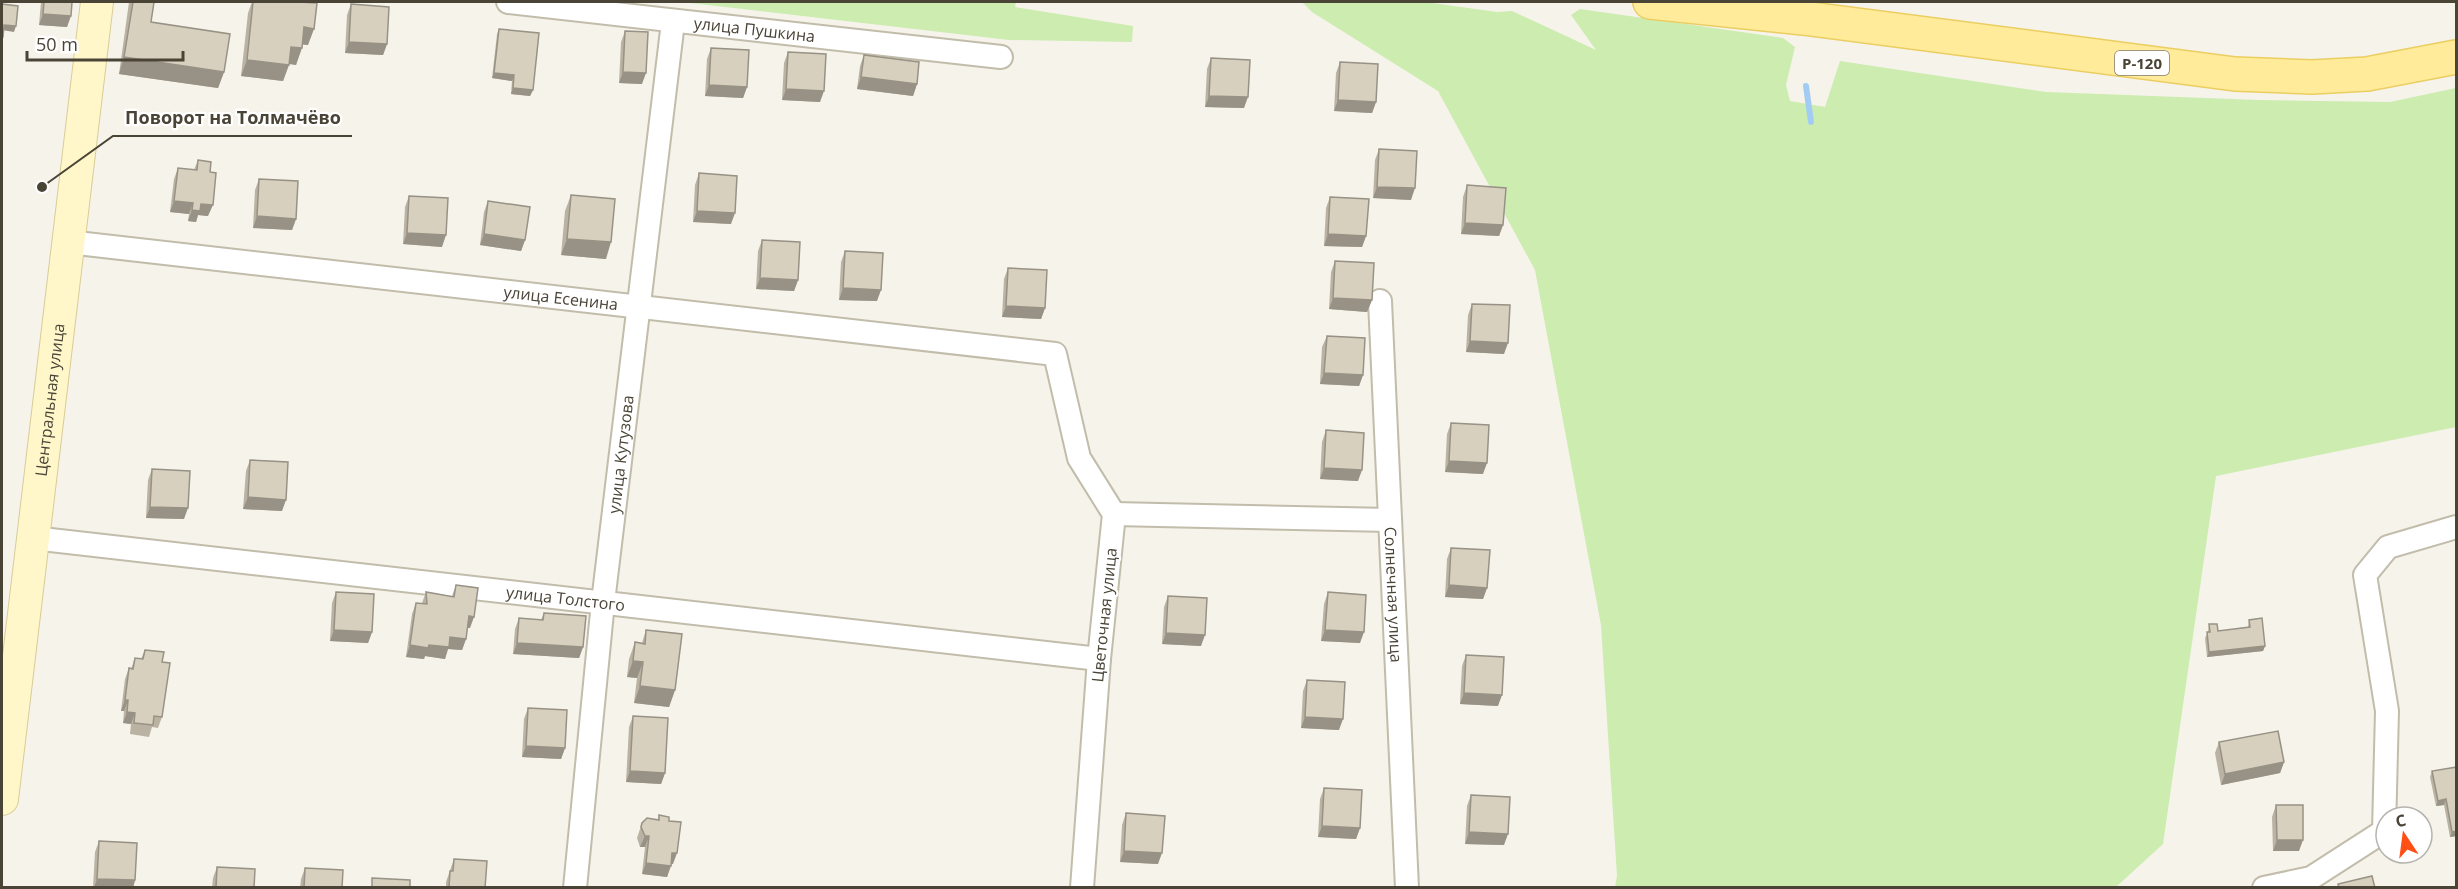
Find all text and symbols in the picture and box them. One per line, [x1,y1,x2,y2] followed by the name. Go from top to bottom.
[693,12,816,47] street label: улица Пушкина
[27,24,183,62] scale bar
[36,32,78,56] text: 50 m
[2115,51,2169,75] road number: Р-120
[113,100,352,136] callout: Поворот на Толмачёво
[125,105,341,129] text: Поворот на Толмачёво
[502,280,619,315] street label: улица Есенина
[30,322,70,478] street label: Центральная улица
[603,394,639,515] street label: улица Кутузова
[1379,526,1408,663] street label: Солнечная улица
[1086,547,1122,683] street label: Цветочная улица
[505,581,626,616] street label: улица Толстого
[2374,805,2434,865] north arrow
[2393,809,2408,832] text: С

